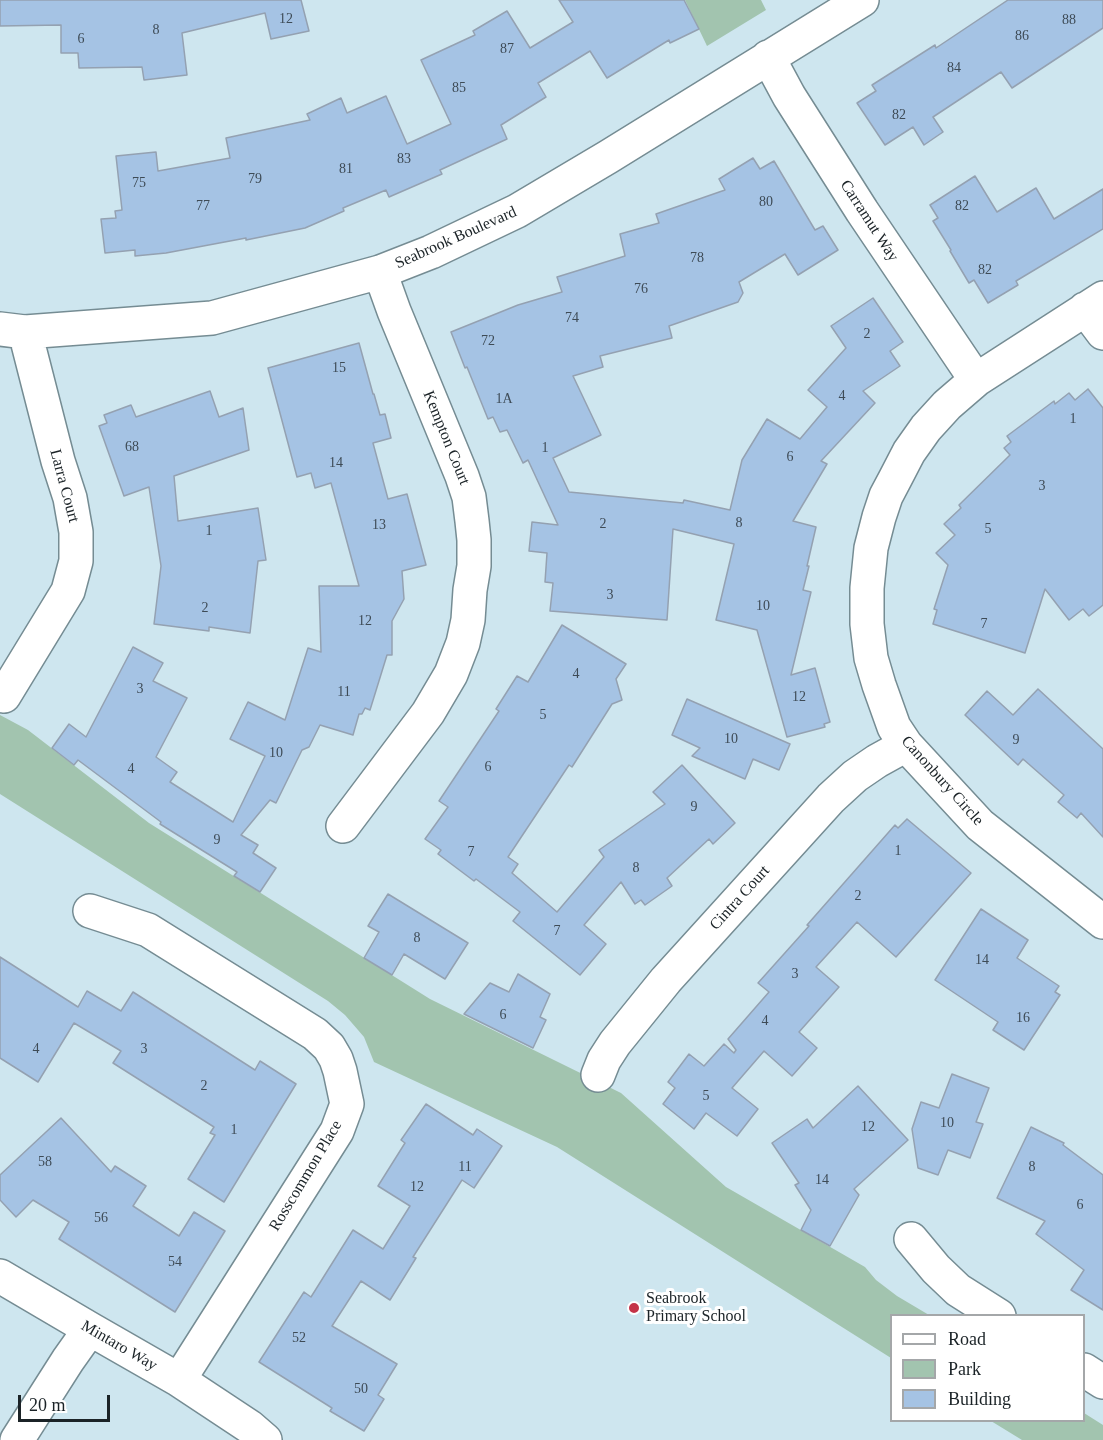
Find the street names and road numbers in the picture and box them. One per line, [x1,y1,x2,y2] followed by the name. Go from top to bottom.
[836,177,902,265] street label: Carramut Way
[392,203,520,273] street label: Seabrook Boulevard
[418,388,474,488] street label: Kempton Court
[45,447,83,525] street label: Larra Court
[897,732,987,830] street label: Canonbury Circle
[706,862,774,934] street label: Cintra Court
[265,1117,347,1235] street label: Rosscommon Place
[78,1317,160,1375] street label: Mintaro Way

